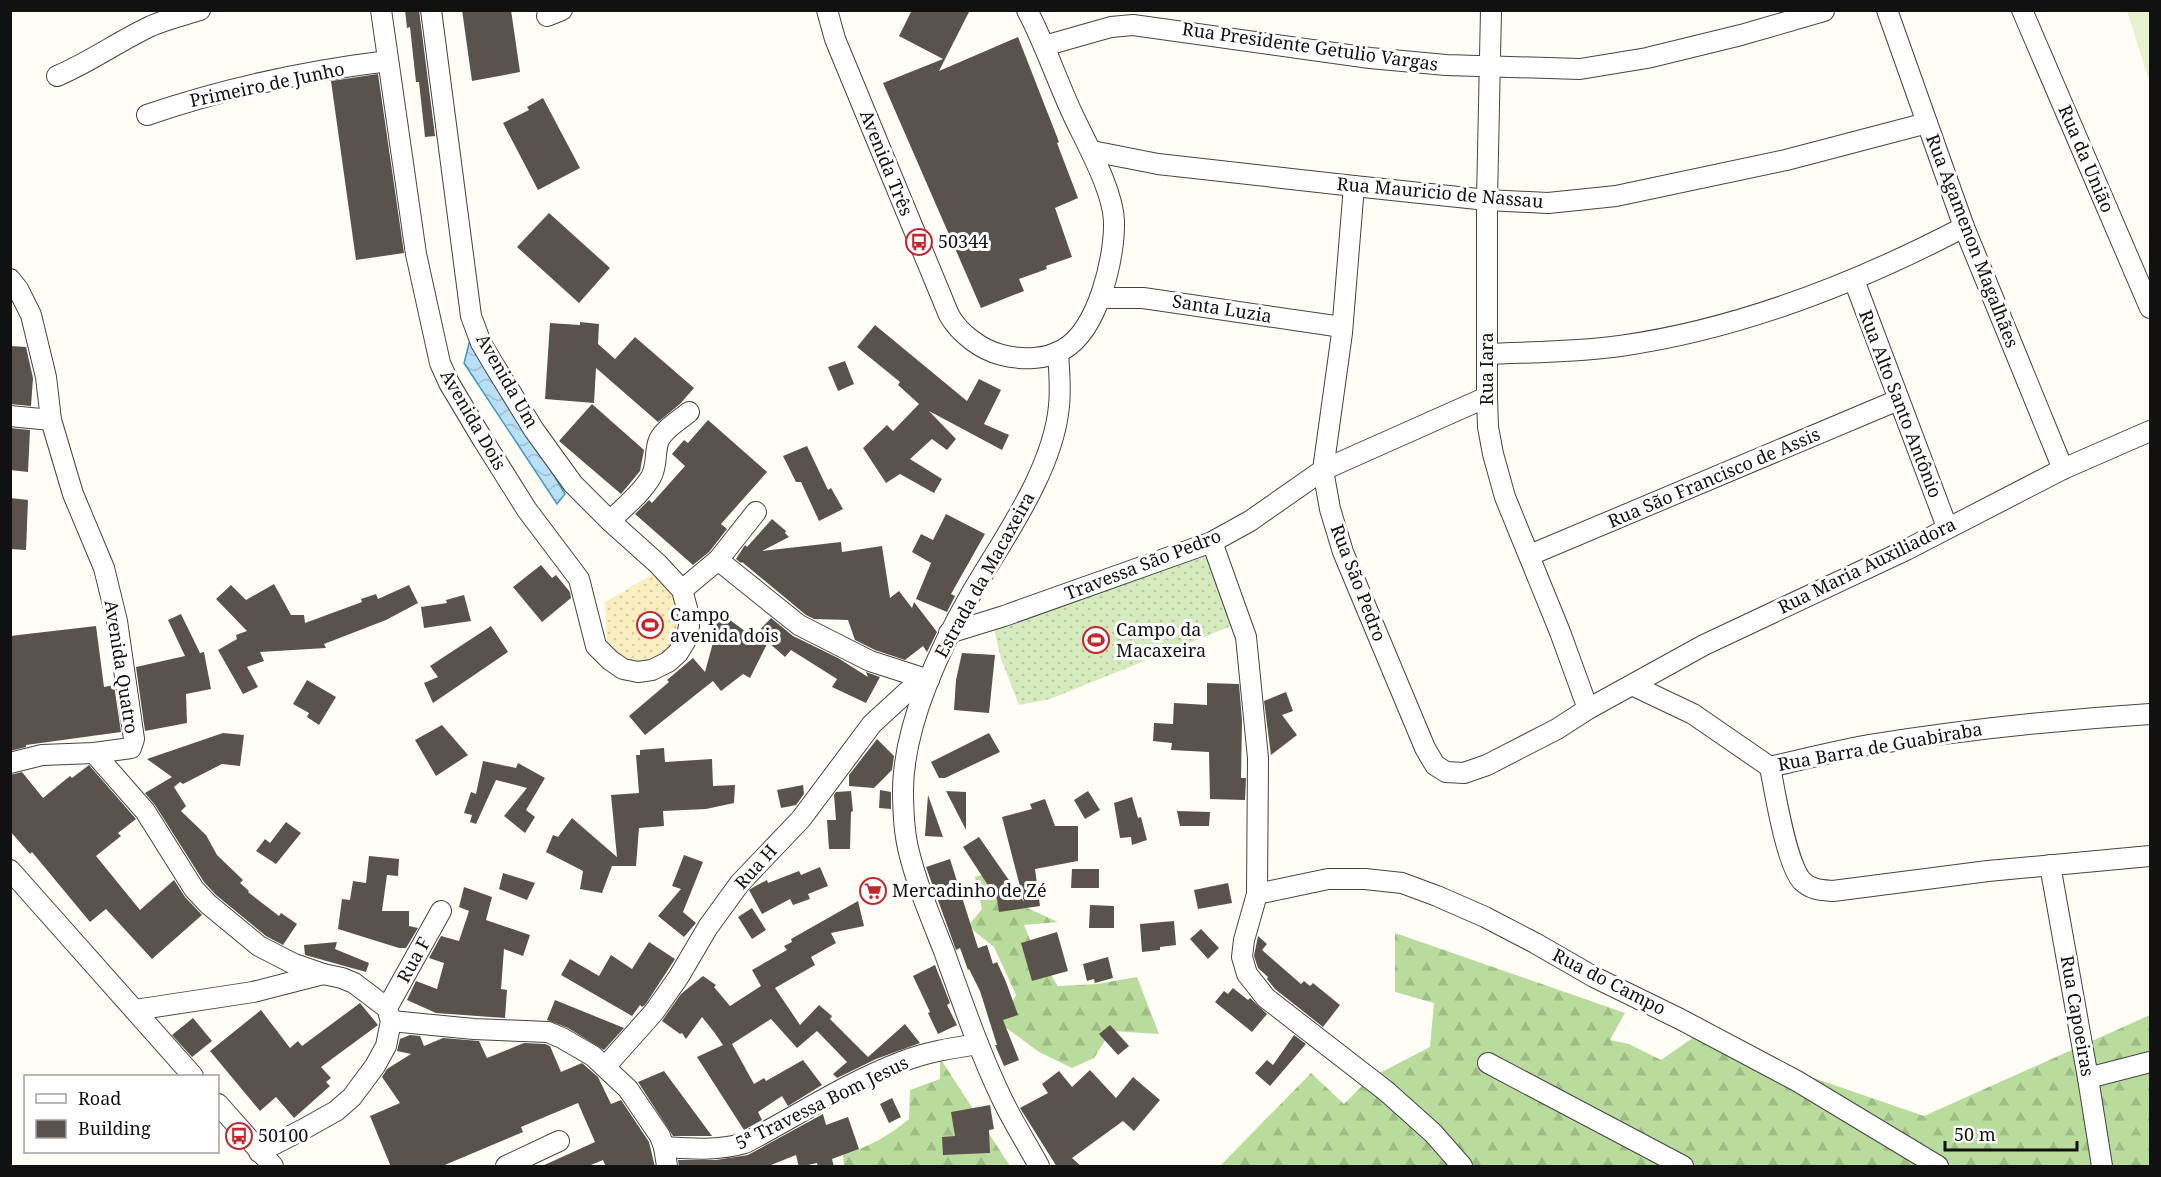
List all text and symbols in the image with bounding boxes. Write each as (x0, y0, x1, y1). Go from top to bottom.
street label: Rua Presidente Getulio Vargas (1181, 16, 1440, 76)
street label: Primeiro de Junho (187, 56, 346, 112)
street label: Rua da União (2053, 101, 2120, 216)
street label: Avenida Três (855, 106, 919, 219)
street label: Rua Agamenon Magalhães (1921, 130, 2025, 351)
street label: Rua Mauricio de Nassau (1336, 171, 1545, 213)
bus stop icon: 50344 (904, 227, 934, 257)
place label: 50344 (938, 229, 988, 253)
street label: Santa Luzia (1171, 288, 1274, 328)
street label: Rua Alto Santo Antônio (1854, 306, 1948, 501)
street label: Avenida Um (471, 329, 544, 432)
street label: Rua Iara (1474, 332, 1498, 406)
street label: Avenida Dois (435, 365, 512, 474)
street label: Rua São Francisco de Assis (1604, 421, 1823, 533)
street label: Estrada da Macaxeira (929, 487, 1040, 662)
street label: Rua Maria Auxiliadora (1774, 512, 1960, 619)
street label: Rua São Pedro (1326, 521, 1392, 645)
street label: Travessa São Pedro (1061, 523, 1224, 605)
street label: Avenida Quatro (100, 598, 144, 735)
place label: Campo avenida dois (670, 602, 779, 647)
sports icon: Campo avenida dois (635, 610, 665, 640)
place label: Campo da Macaxeira (1116, 617, 1206, 662)
sports icon: Campo da Macaxeira (1081, 625, 1111, 655)
street label: Rua Barra de Guabiraba (1776, 716, 1984, 776)
street label: Rua H (729, 839, 782, 894)
supermarket icon: Mercadinho de Zé (858, 876, 888, 906)
place label: Mercadinho de Zé (892, 878, 1047, 902)
street label: Rua F (391, 932, 435, 987)
street label: Rua do Campo (1549, 942, 1670, 1020)
street label: Rua Capoeiras (2056, 953, 2100, 1078)
street label: 5ª Travessa Bom Jesus (731, 1050, 912, 1154)
legend (24, 1075, 219, 1153)
text: Road (78, 1086, 121, 1110)
scale bar (1945, 1114, 2077, 1152)
text: Building (78, 1116, 151, 1140)
bus stop icon: 50100 (224, 1121, 254, 1151)
text: 50 m (1954, 1122, 1996, 1146)
place label: 50100 (258, 1123, 308, 1147)

